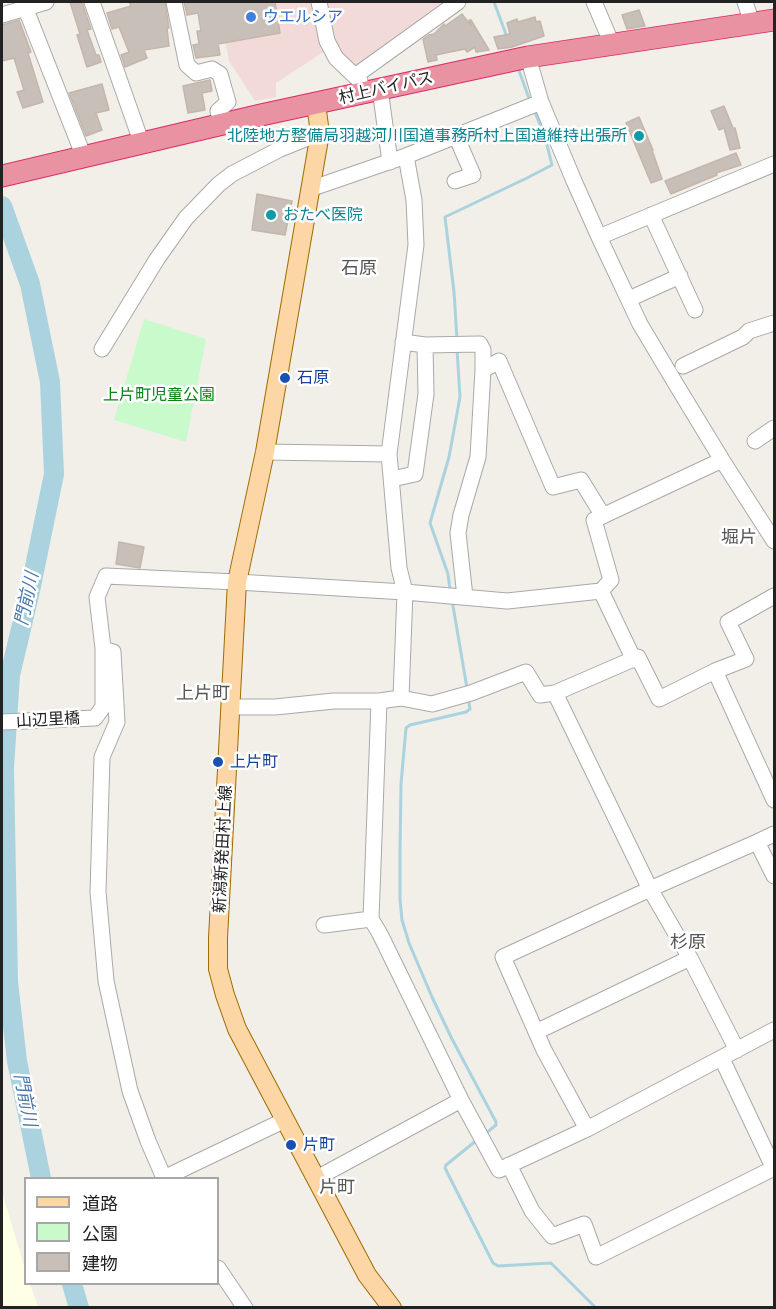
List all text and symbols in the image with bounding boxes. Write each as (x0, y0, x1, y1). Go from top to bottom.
place label: ウエルシア (263, 7, 343, 27)
marker: ウエルシア (244, 10, 258, 24)
street label: 村上バイパス (337, 68, 435, 108)
place label: 北陸地方整備局羽越河川国道事務所村上国道維持出張所 (227, 126, 627, 146)
marker: 北陸地方整備局羽越河川国道事務所村上国道維持出張所 (632, 129, 646, 143)
place label: おたべ医院 (283, 205, 363, 225)
marker: おたべ医院 (264, 208, 278, 222)
district label: 石原 (341, 258, 377, 280)
place label: 石原 (297, 368, 329, 388)
marker: 石原 (278, 371, 292, 385)
park label: 上片町児童公園 (103, 385, 215, 405)
district label: 堀片 (721, 527, 757, 549)
water label: 門前川 (11, 570, 43, 628)
district label: 上片町 (176, 683, 230, 705)
street label: 山辺里橋 (16, 709, 80, 731)
place label: 上片町 (230, 752, 278, 772)
marker: 上片町 (211, 755, 225, 769)
street label: 新潟新発田村上線 (210, 785, 236, 913)
district label: 杉原 (670, 932, 706, 954)
water label: 門前川 (9, 1071, 41, 1129)
place label: 片町 (303, 1135, 335, 1155)
marker: 片町 (284, 1138, 298, 1152)
legend (24, 1177, 219, 1285)
district label: 片町 (319, 1177, 355, 1199)
text: 道路 (82, 1192, 118, 1215)
text: 公園 (82, 1222, 118, 1245)
text: 建物 (82, 1252, 118, 1275)

